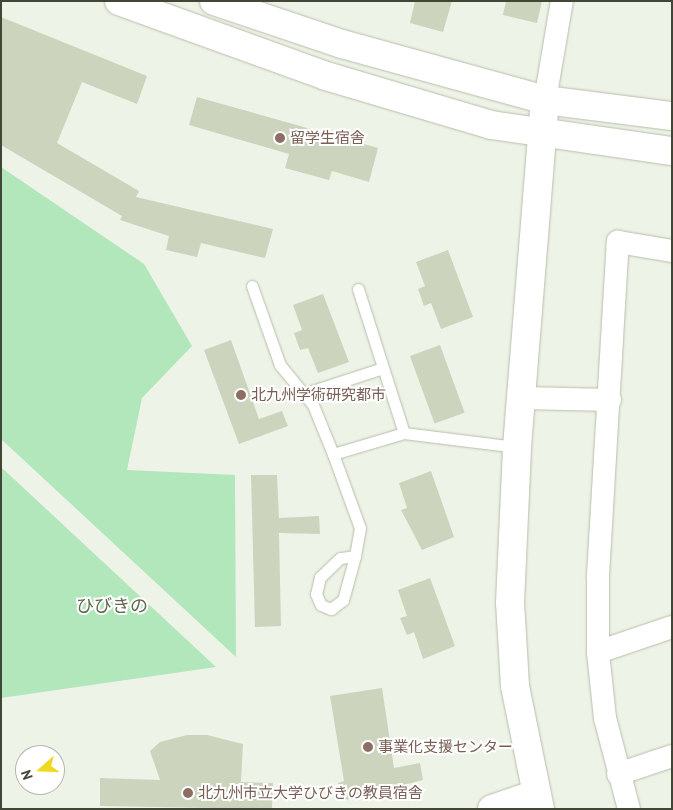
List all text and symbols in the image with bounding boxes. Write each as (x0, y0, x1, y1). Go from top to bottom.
place label: 留学生宿舎 (290, 129, 365, 147)
marker: 留学生宿舎 (274, 132, 286, 144)
place label: 北九州学術研究都市 (251, 386, 386, 404)
marker: 北九州学術研究都市 (235, 389, 247, 401)
district label: ひびきの (76, 595, 148, 617)
place label: 事業化支援センター (378, 738, 513, 756)
marker: 事業化支援センター (362, 741, 374, 753)
north arrow (15, 745, 65, 795)
text: N (17, 767, 37, 782)
place label: 北九州市立大学ひびきの教員宿舎 (198, 784, 423, 802)
marker: 北九州市立大学ひびきの教員宿舎 (182, 787, 194, 799)

